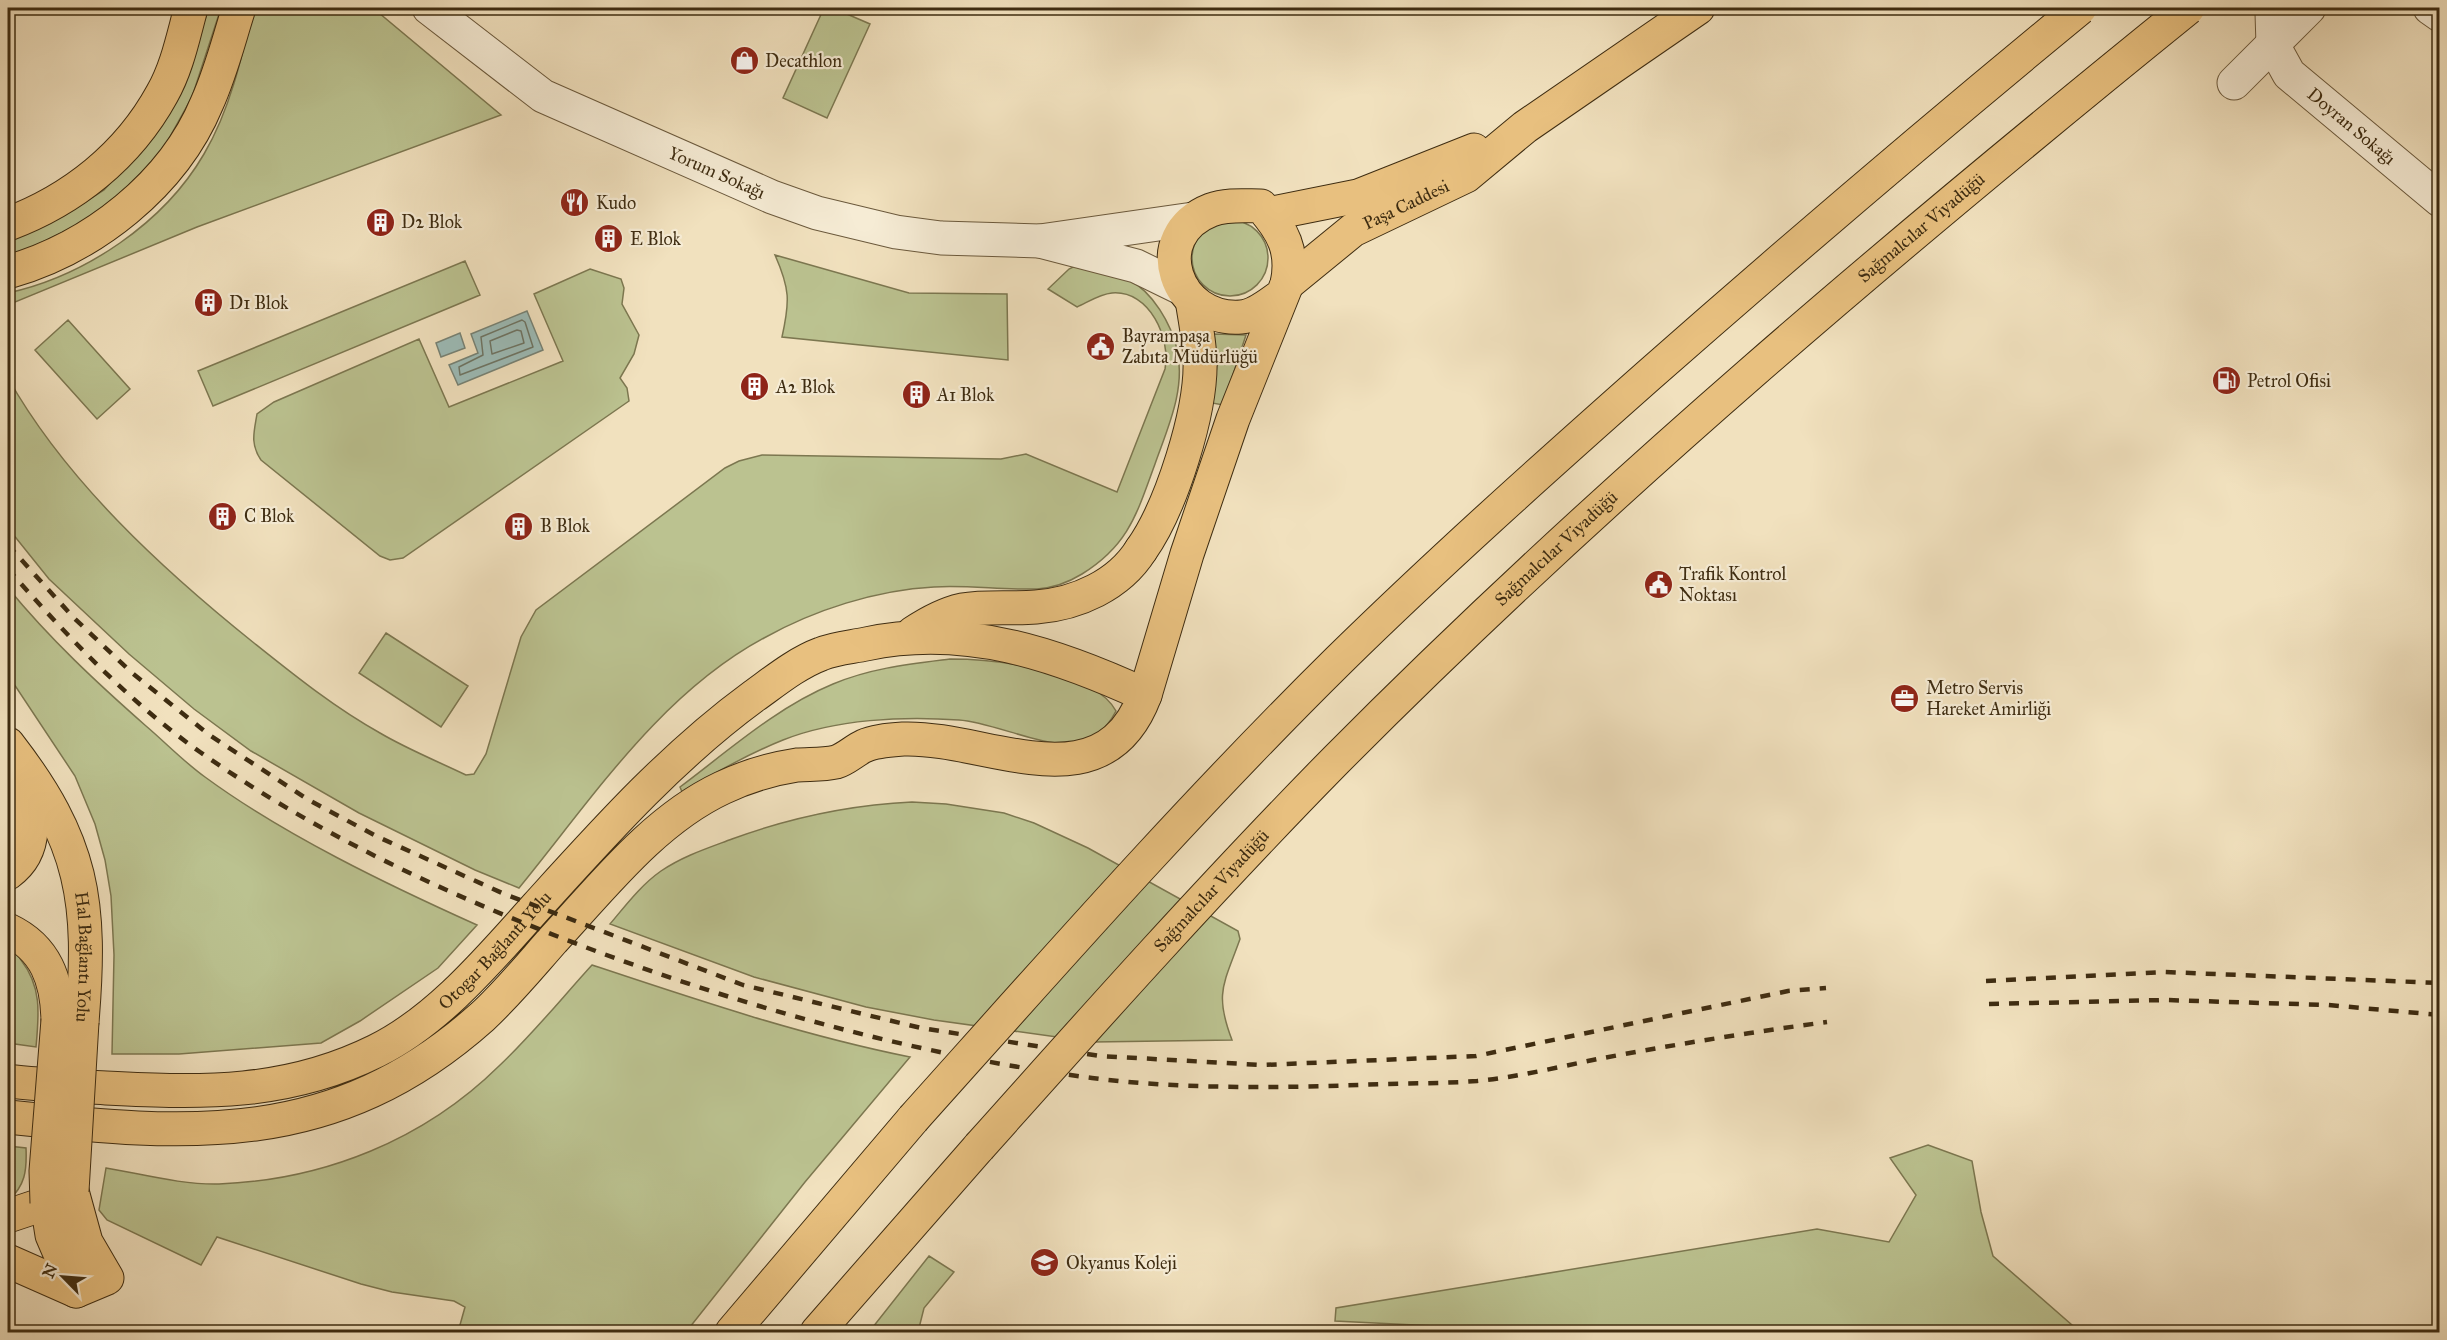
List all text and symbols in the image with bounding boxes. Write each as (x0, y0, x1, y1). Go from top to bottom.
shop icon: Decathlon (728, 45, 760, 77)
place label: Decathlon (765, 50, 842, 72)
street label: Doyran Sokağı (2303, 83, 2400, 169)
street label: Yorum Sokağı (665, 142, 769, 204)
street label: Sağmalcılar Viyadüğü (1853, 168, 1990, 287)
street label: Paşa Caddesi (1359, 175, 1453, 235)
restaurant icon: Kudo (559, 187, 591, 219)
place label: Kudo (596, 192, 636, 214)
building icon: D2 Blok (364, 206, 396, 238)
place label: D2 Blok (401, 211, 463, 233)
building icon: E Blok (593, 223, 625, 255)
place label: E Blok (630, 228, 682, 250)
building icon: D1 Blok (192, 287, 224, 319)
place label: D1 Blok (229, 292, 289, 314)
place label: Bayrampaşa Zabıta Müdürlüğü (1122, 325, 1258, 369)
public building icon: Bayrampaşa Zabıta Müdürlüğü (1085, 330, 1117, 362)
fuel station icon: Petrol Ofisi (2210, 365, 2242, 397)
place label: Petrol Ofisi (2247, 370, 2331, 392)
building icon: A2 Blok (739, 371, 771, 403)
place label: A2 Blok (775, 376, 836, 398)
building icon: A1 Blok (900, 379, 932, 411)
place label: A1 Blok (936, 384, 995, 406)
street label: Sağmalcılar Viyadüğü (1490, 486, 1622, 611)
building icon: C Blok (207, 500, 239, 532)
place label: C Blok (244, 505, 295, 527)
building icon: B Blok (503, 510, 535, 542)
place label: B Blok (540, 515, 591, 537)
place label: Trafik Kontrol Noktası (1679, 563, 1786, 606)
public building icon: Trafik Kontrol Noktası (1642, 568, 1674, 600)
place label: Metro Servis Hareket Amirliği (1926, 677, 2051, 721)
office icon: Metro Servis Hareket Amirliği (1889, 682, 1921, 714)
street label: Sağmalcılar Viyadüğü (1149, 825, 1274, 957)
street label: Otogar Bağlantı Yolu (434, 886, 556, 1014)
street label: Hal Bağlantı Yolu (70, 890, 96, 1024)
north arrow (33, 1247, 93, 1307)
school or university icon: Okyanus Koleji (1029, 1247, 1061, 1279)
place label: Okyanus Koleji (1066, 1252, 1177, 1274)
text: N (38, 1260, 62, 1281)

